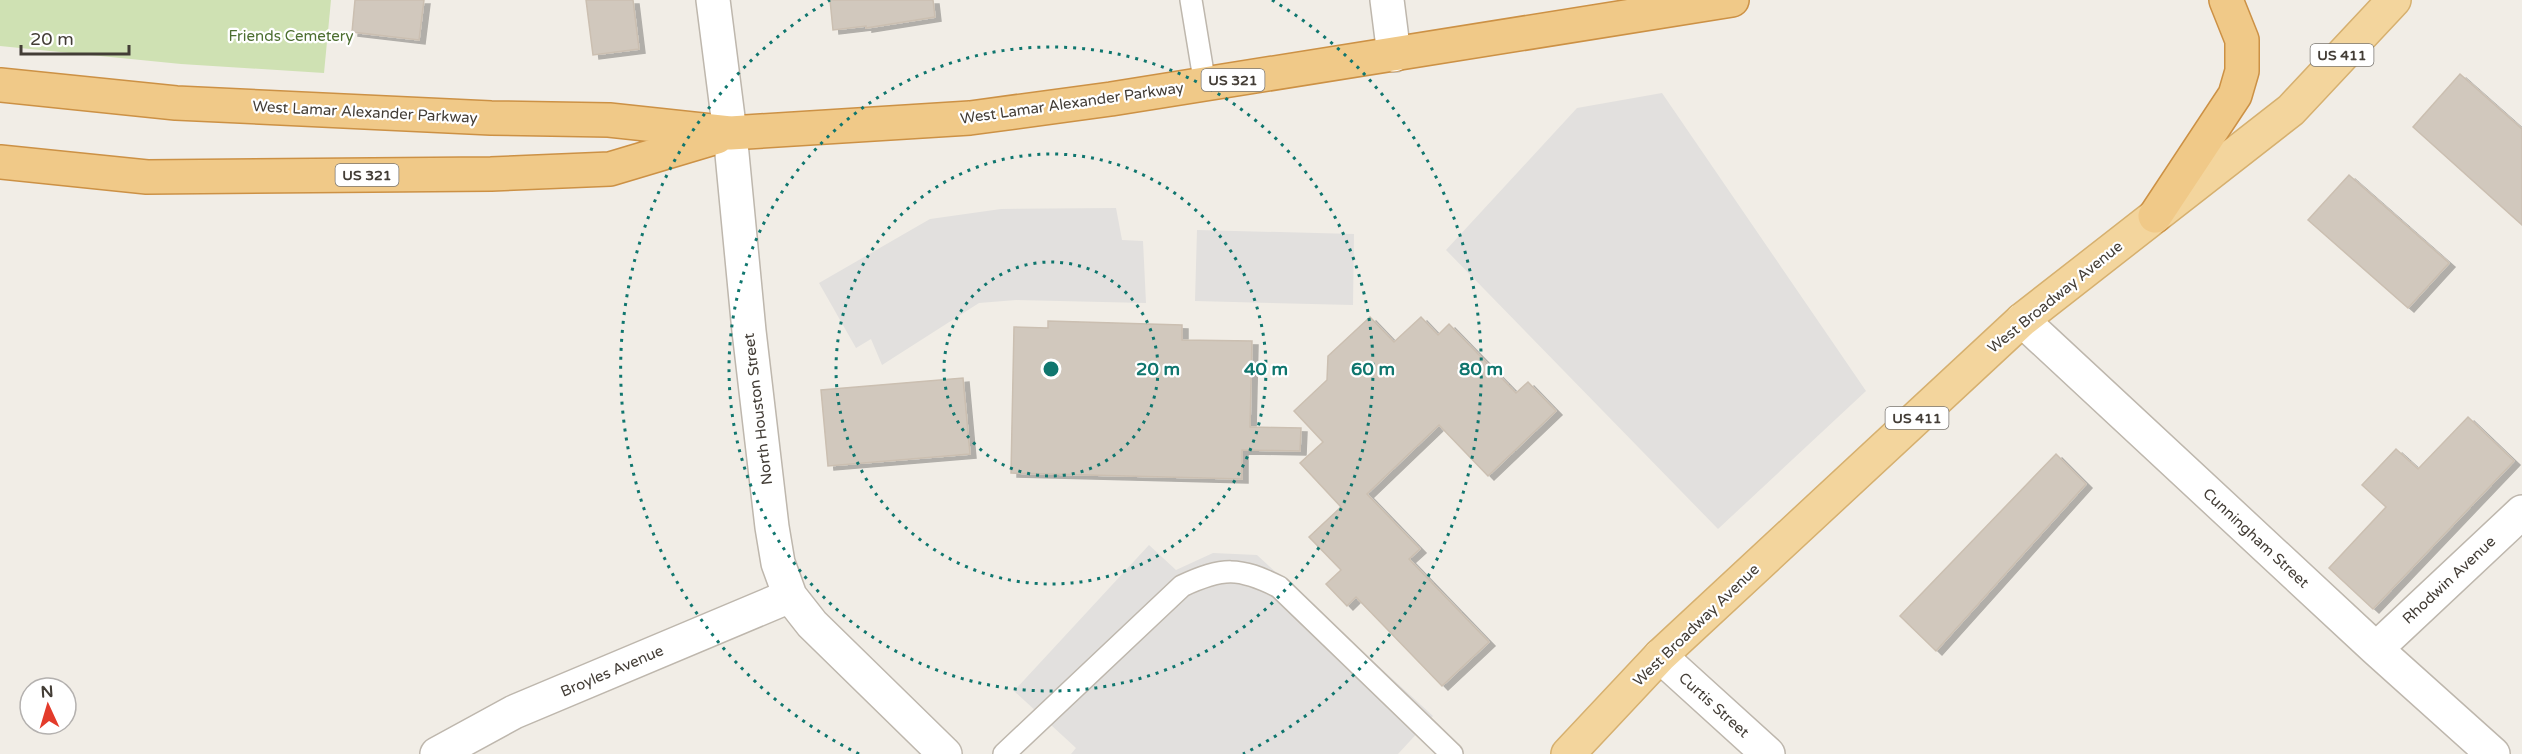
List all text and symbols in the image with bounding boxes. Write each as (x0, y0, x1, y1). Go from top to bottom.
scale bar (21, 18, 129, 56)
park label: Friends Cemetery (228, 27, 354, 45)
text: 20 m (30, 28, 74, 50)
road number: US 411 (2310, 44, 2374, 66)
road number: US 321 (1202, 69, 1264, 91)
street label: West Lamar Alexander Parkway (959, 78, 1185, 128)
street label: West Lamar Alexander Parkway (252, 97, 478, 127)
road number: US 321 (336, 164, 398, 186)
street label: West Broadway Avenue (1984, 237, 2126, 357)
street label: North Houston Street (740, 332, 776, 486)
text: 20 m (1136, 358, 1180, 380)
text: 40 m (1244, 358, 1288, 380)
text: 60 m (1351, 358, 1395, 380)
text: 80 m (1459, 358, 1503, 380)
centre of rings (1041, 359, 1061, 379)
road number: US 411 (1886, 407, 1948, 429)
street label: Cunningham Street (2199, 484, 2313, 592)
street label: Rhodwin Avenue (2399, 532, 2499, 628)
street label: West Broadway Avenue (1629, 560, 1763, 690)
street label: Broyles Avenue (558, 641, 666, 701)
street label: Curtis Street (1675, 669, 1753, 742)
north arrow (18, 676, 78, 736)
text: N (40, 682, 54, 702)

